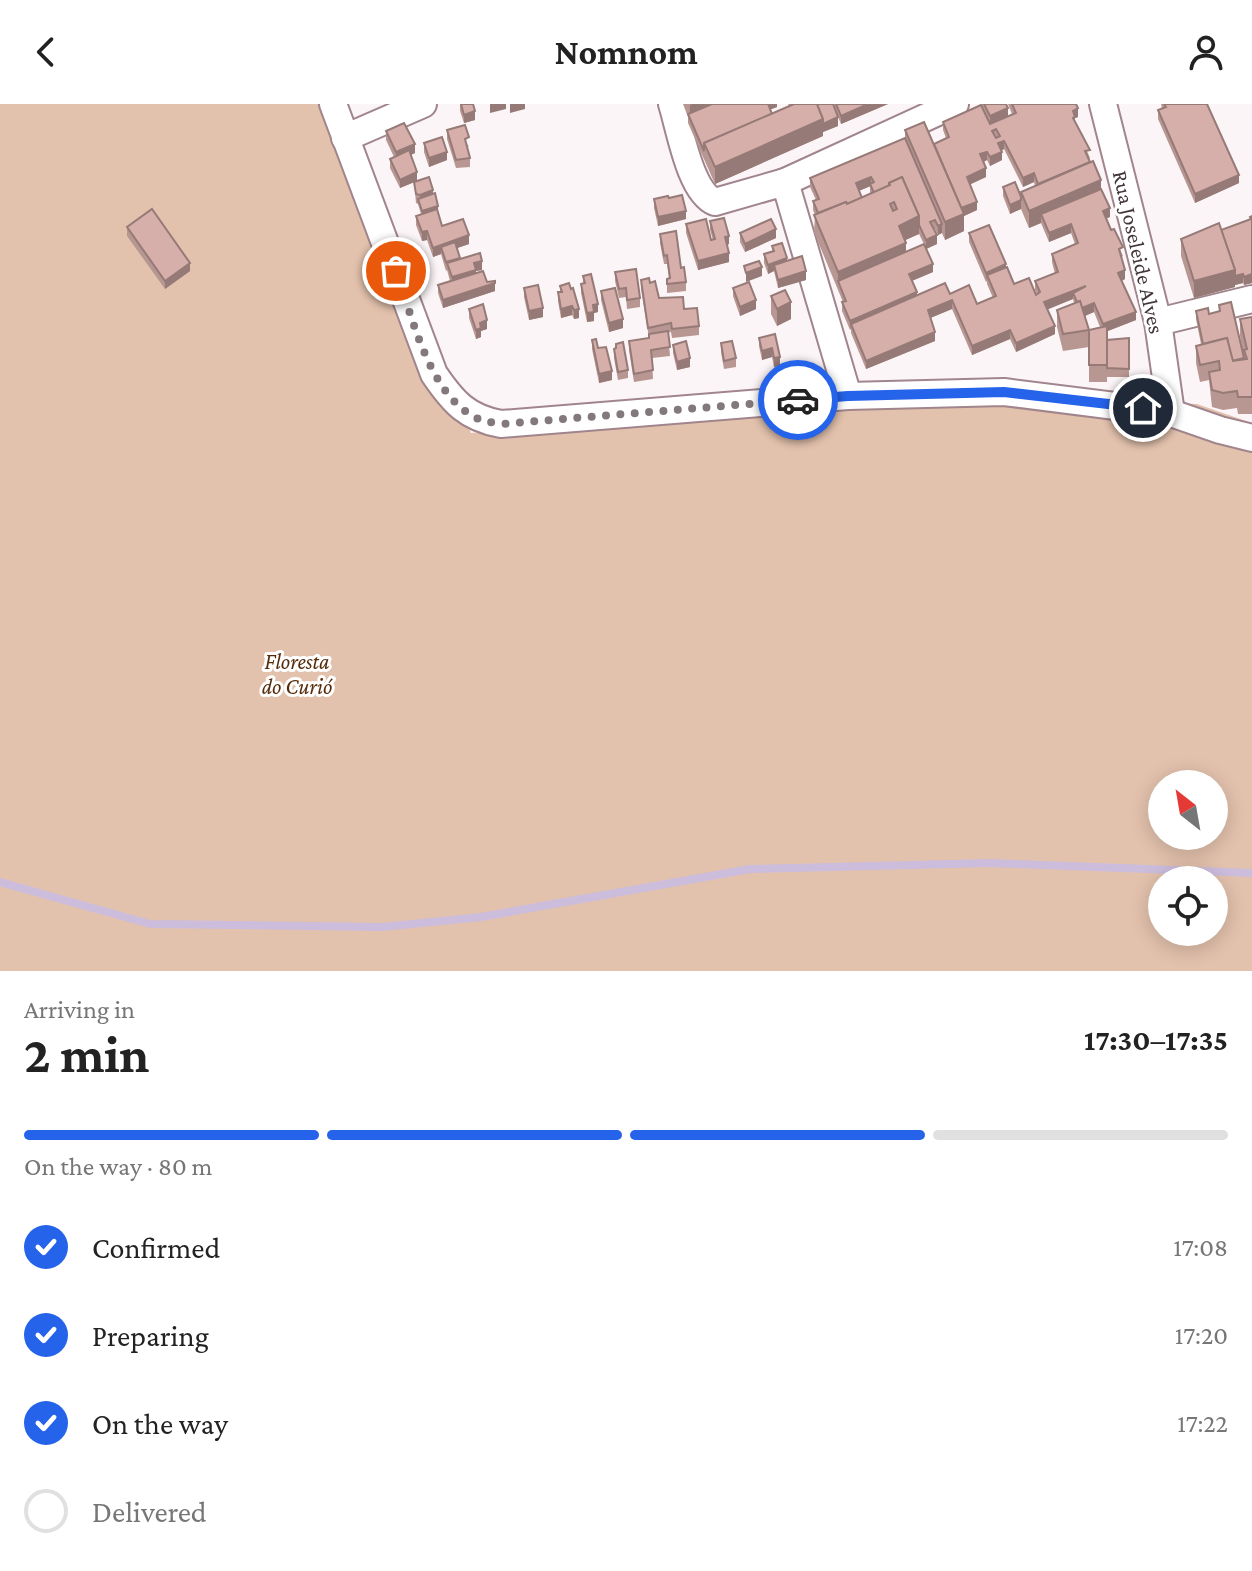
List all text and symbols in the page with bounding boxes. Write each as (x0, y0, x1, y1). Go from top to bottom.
icon: back (24, 30, 68, 74)
icon: person (1184, 30, 1228, 74)
text: Nomnom (554, 32, 698, 72)
street label: Rua Joseleide Alves (1108, 168, 1169, 336)
pin (362, 237, 430, 305)
icon: bag (374, 249, 418, 293)
courier (758, 360, 838, 440)
pin (1109, 374, 1177, 442)
icon: car (776, 378, 820, 422)
icon: home (1121, 386, 1165, 430)
park label: Floresta do Curió (262, 649, 333, 699)
north arrow (1148, 770, 1228, 850)
map controls (1148, 770, 1228, 946)
button: locate (1148, 866, 1228, 946)
text: Arriving in (24, 995, 135, 1024)
text: 17:30–17:35 (1084, 1023, 1228, 1056)
text: 2 min (24, 1025, 149, 1083)
text: On the way · 80 m (24, 1152, 212, 1181)
icon: check (24, 1225, 68, 1269)
text: Confirmed (92, 1231, 220, 1264)
text: 17:08 (1173, 1233, 1228, 1262)
icon: check (24, 1313, 68, 1357)
text: Preparing (92, 1319, 209, 1352)
text: 17:20 (1175, 1321, 1228, 1350)
icon: check (24, 1401, 68, 1445)
text: On the way (92, 1407, 228, 1440)
text: 17:22 (1177, 1409, 1228, 1438)
text: Delivered (92, 1495, 207, 1528)

